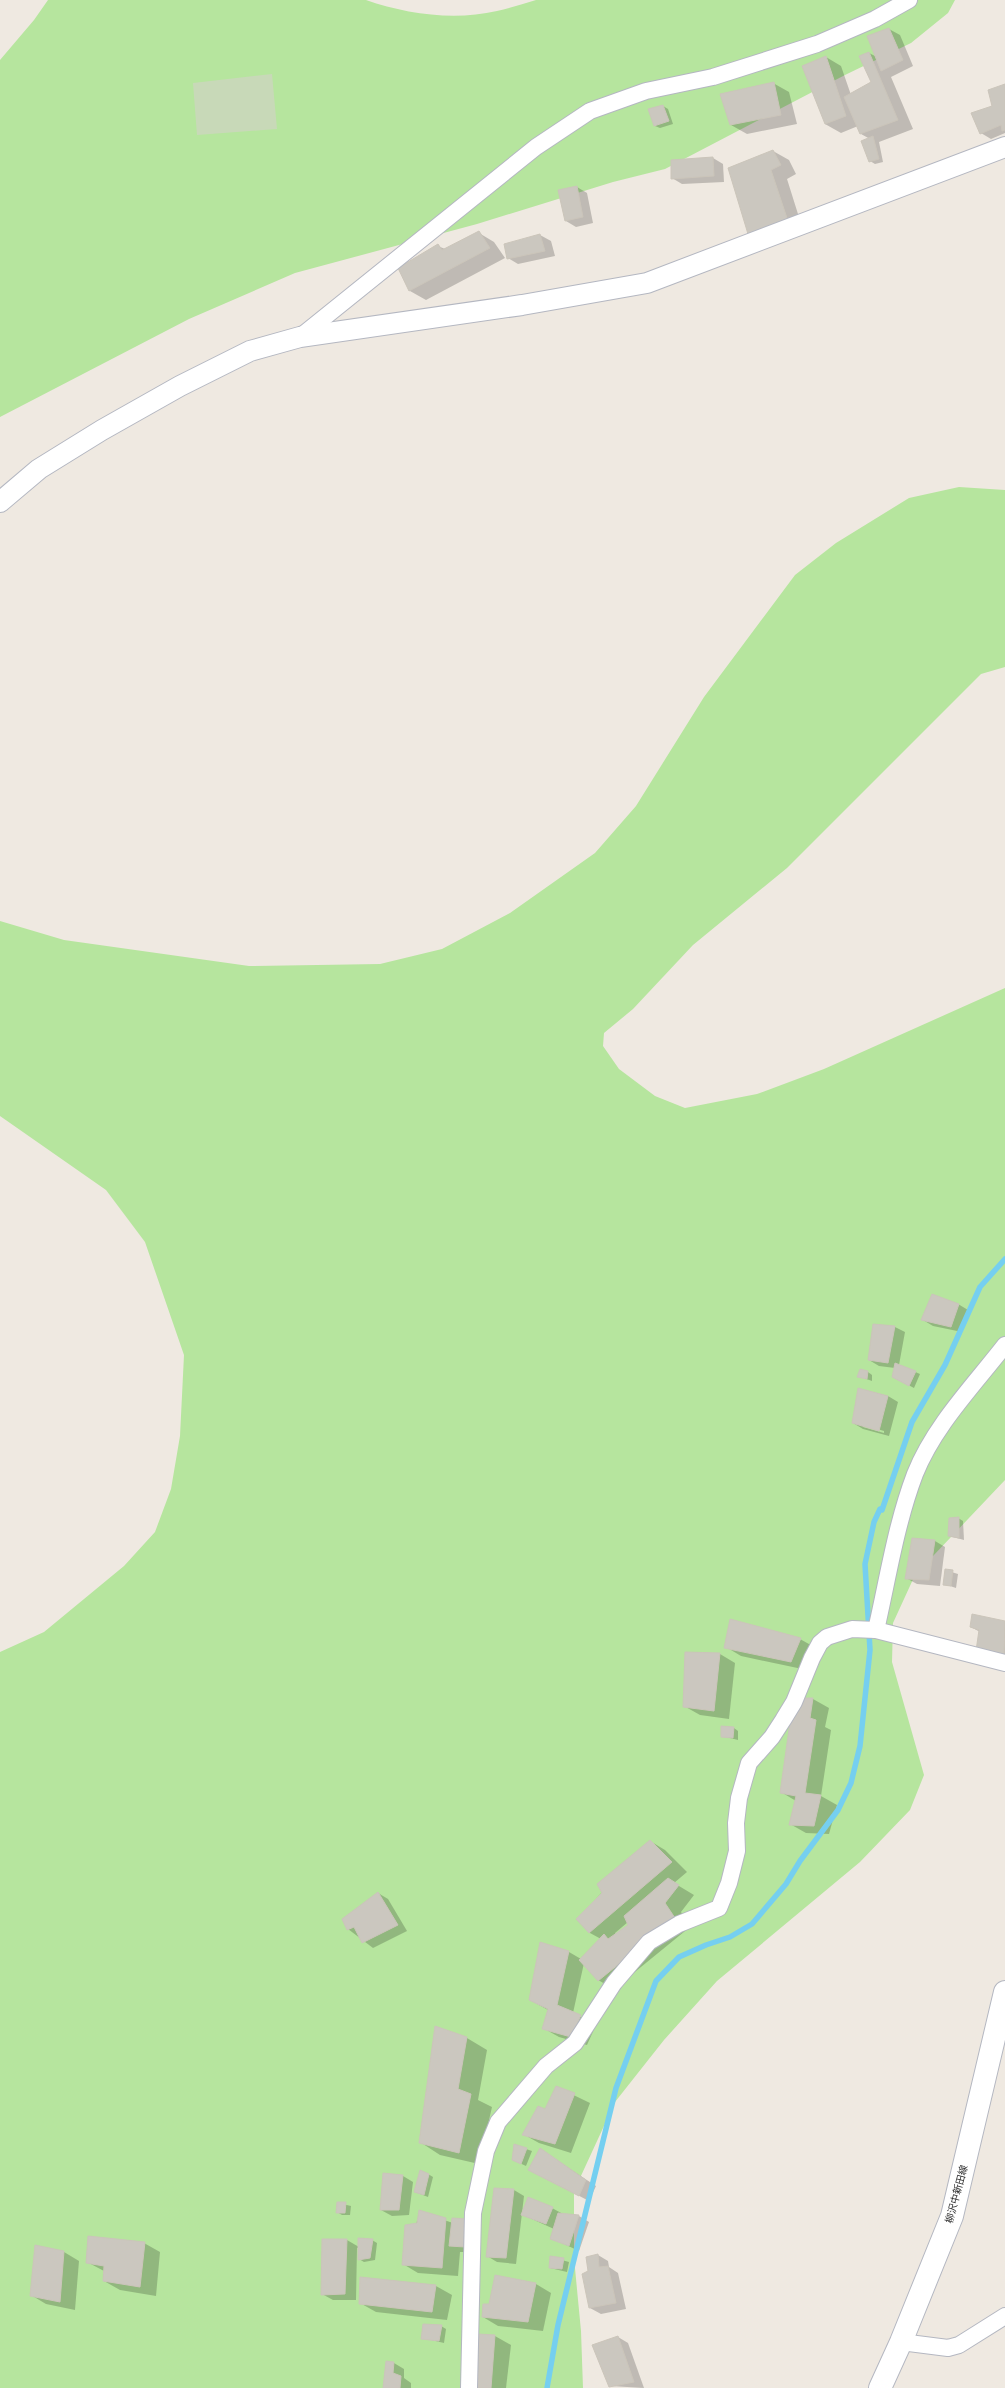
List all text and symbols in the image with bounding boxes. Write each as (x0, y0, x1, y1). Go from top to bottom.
street label: 柳沢中新田線 (942, 2163, 970, 2225)

